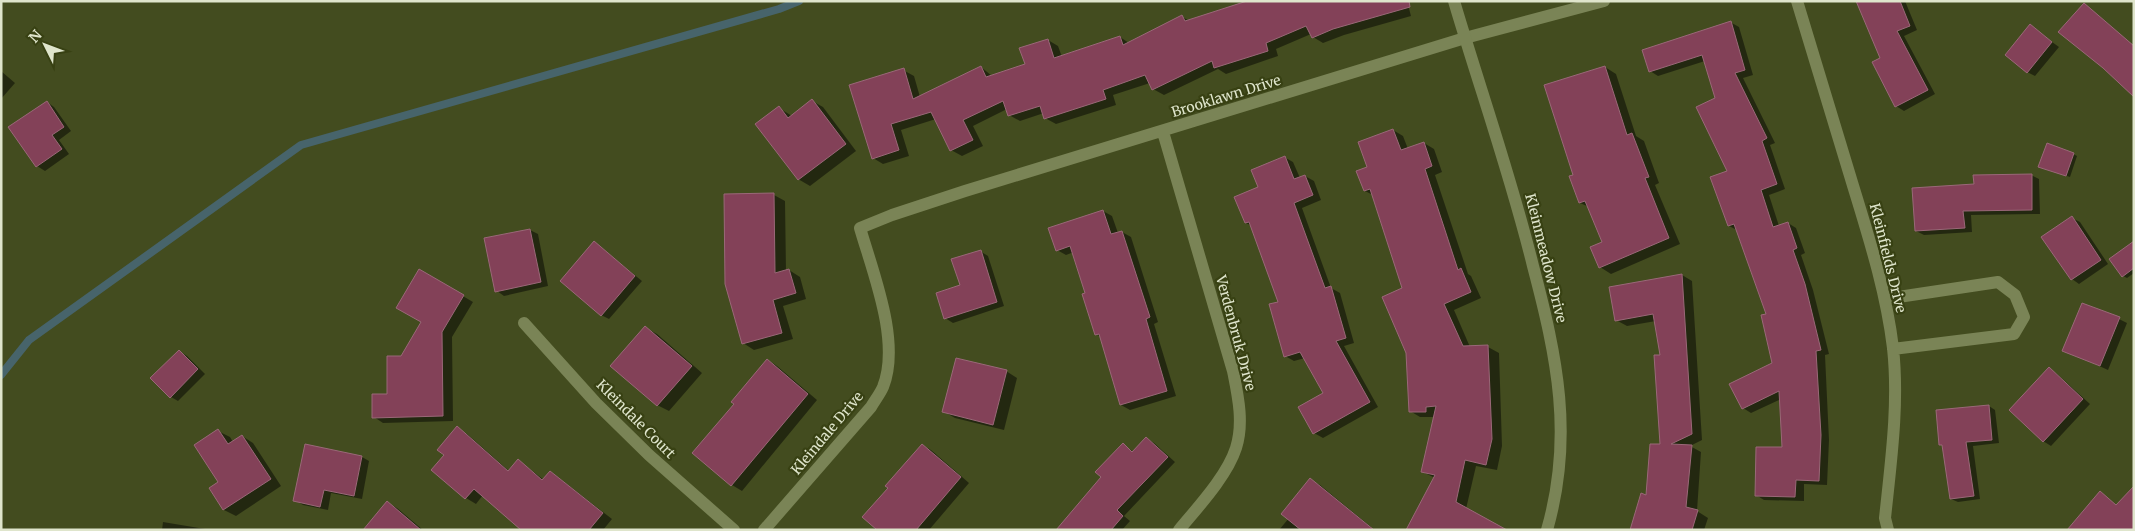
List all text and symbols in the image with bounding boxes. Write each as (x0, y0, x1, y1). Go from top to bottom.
north arrow (20, 20, 70, 70)
text: N (25, 26, 46, 46)
street label: Brooklawn Drive (1169, 71, 1283, 121)
street label: Kleinmeadow Drive (1521, 192, 1571, 324)
street label: Kleinfields Drive (1866, 201, 1910, 315)
street label: Verdenbruk Drive (1212, 272, 1260, 393)
street label: Kleindale Court (593, 376, 680, 463)
street label: Kleindale Drive (787, 388, 867, 478)

